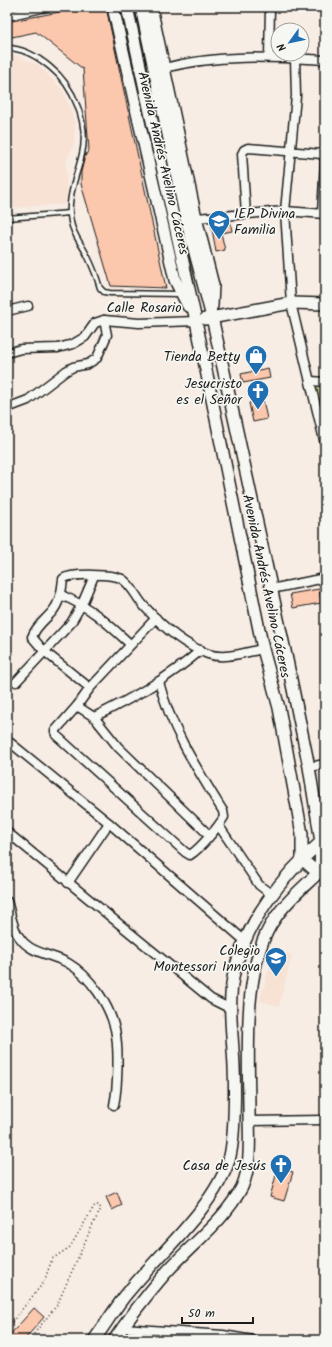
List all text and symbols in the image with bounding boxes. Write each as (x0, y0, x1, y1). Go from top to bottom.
north arrow (270, 22, 310, 62)
text: N (273, 39, 292, 55)
street label: Avenida Andrés Avelino Cáceres (131, 69, 195, 257)
place label: IEP Divina Familia (234, 203, 295, 241)
school or university icon: IEP Divina Familia (206, 208, 232, 241)
street label: Calle Rosario (106, 297, 182, 319)
shop icon: Tienda Betty (243, 343, 269, 376)
place label: Tienda Betty (164, 346, 240, 368)
place label: Jesucristo es el Señor (177, 373, 243, 411)
church icon: Jesucristo es el Señor (245, 378, 271, 411)
street label: Avenida Andrés Avelino Cáceres (236, 492, 296, 680)
place label: Colegio Montessori Innova (154, 940, 260, 978)
school or university icon: Colegio Montessori Innova (263, 945, 289, 978)
church icon: Casa de Jesús (268, 1152, 294, 1185)
place label: Casa de Jesús (183, 1155, 266, 1177)
scale bar (182, 1299, 253, 1325)
text: 50 m (188, 1304, 215, 1323)

